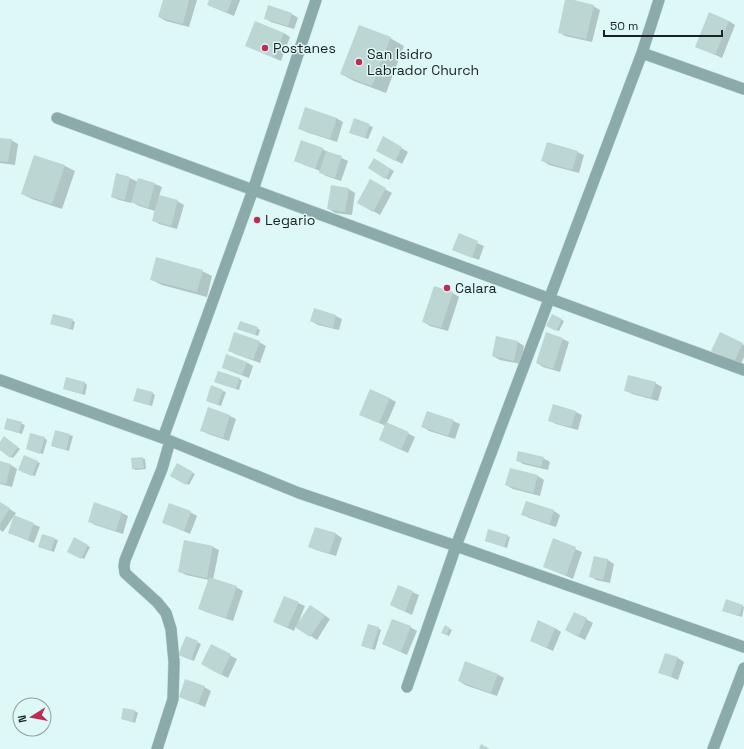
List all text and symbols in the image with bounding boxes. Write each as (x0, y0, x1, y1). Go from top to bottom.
scale bar (604, 12, 722, 38)
text: 50 m (610, 18, 638, 34)
place label: Postanes (273, 39, 336, 57)
marker: Postanes (260, 43, 270, 53)
place label: San Isidro Labrador Church (367, 45, 479, 79)
marker: San Isidro Labrador Church (354, 57, 364, 67)
place label: Legario (265, 211, 315, 229)
marker: Legario (252, 215, 262, 225)
place label: Calara (455, 279, 497, 297)
marker: Calara (442, 283, 452, 293)
north arrow (12, 697, 52, 737)
text: N (15, 714, 30, 724)

